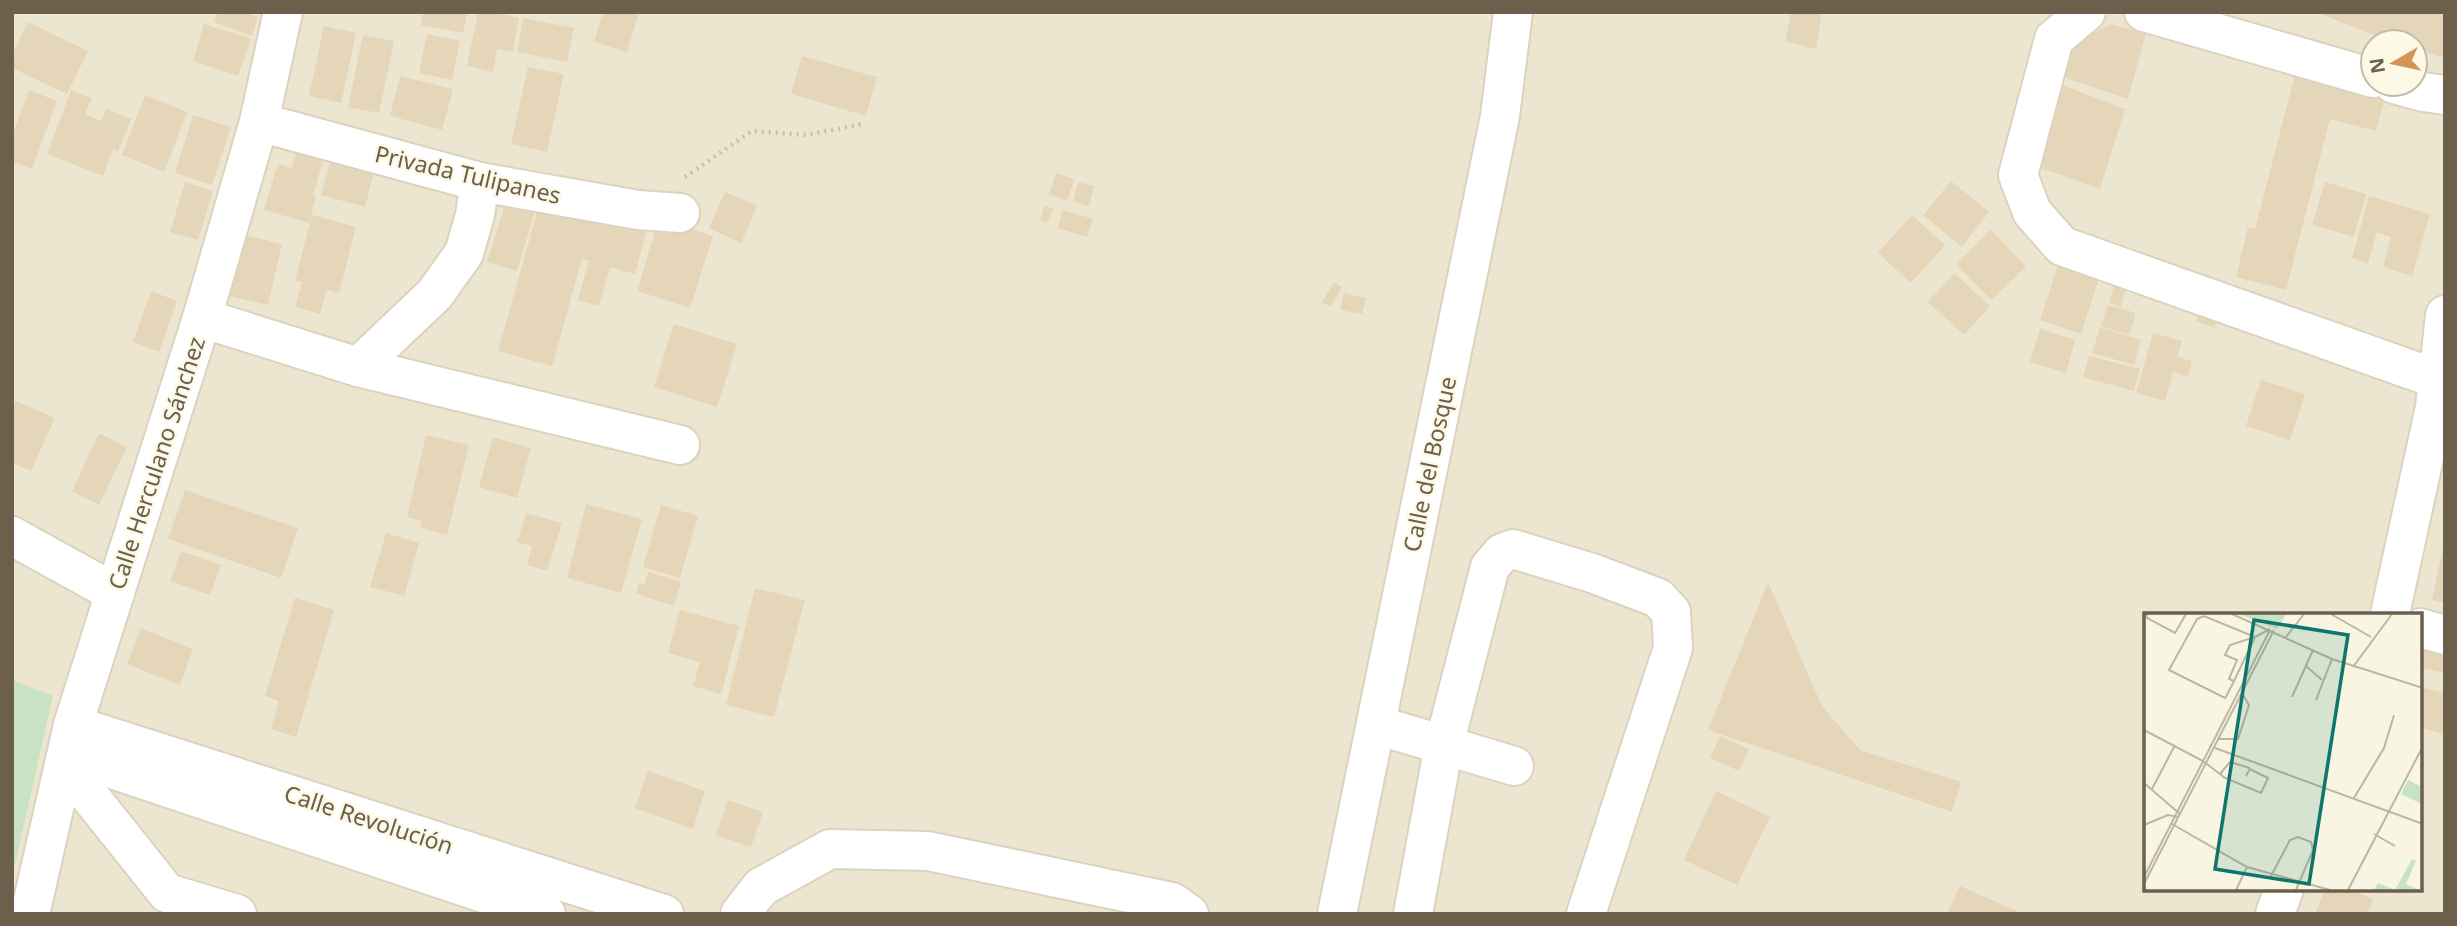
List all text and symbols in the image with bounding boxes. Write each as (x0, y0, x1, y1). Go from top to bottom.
north arrow (2359, 28, 2429, 98)
text: N (2363, 56, 2391, 75)
street label: Privada Tulipanes (372, 137, 564, 211)
street label: Calle Herculano Sánchez (100, 332, 212, 594)
street label: Calle del Bosque (1395, 373, 1463, 555)
inset map (2144, 613, 2422, 891)
street label: Calle Revolución (280, 777, 458, 861)

